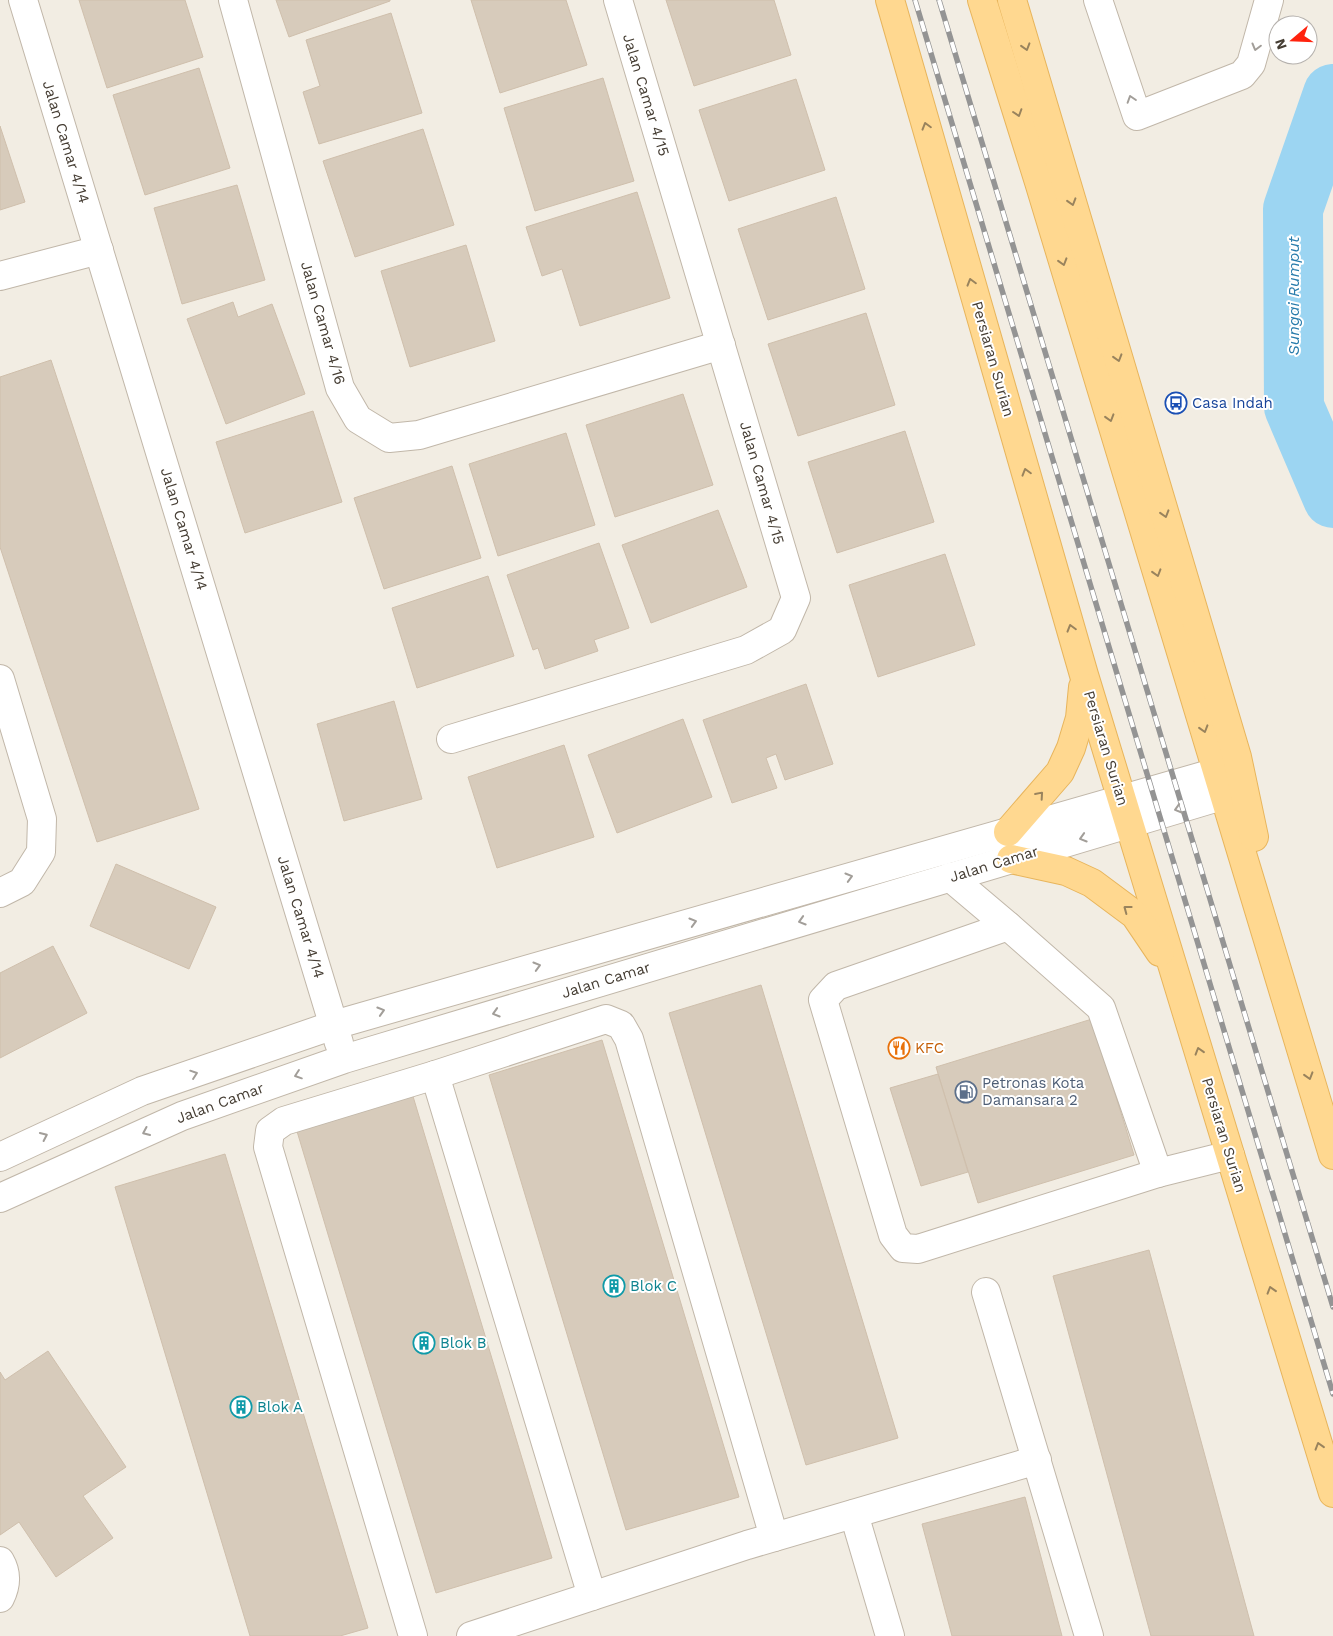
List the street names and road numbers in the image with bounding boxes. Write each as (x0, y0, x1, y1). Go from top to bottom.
street label: Jalan Camar 4/15 (619, 32, 673, 158)
street label: Jalan Camar 4/14 (39, 78, 93, 206)
street label: Jalan Camar 4/16 (297, 259, 349, 387)
street label: Persiaran Surian (968, 299, 1018, 419)
street label: Jalan Camar 4/15 (736, 420, 788, 546)
street label: Jalan Camar 4/14 (157, 465, 211, 593)
street label: Persiaran Surian (1080, 688, 1132, 808)
street label: Jalan Camar (947, 842, 1041, 886)
street label: Jalan Camar 4/14 (274, 853, 328, 981)
street label: Jalan Camar (559, 958, 653, 1002)
street label: Persiaran Surian (1198, 1075, 1250, 1195)
street label: Jalan Camar (174, 1079, 266, 1127)

